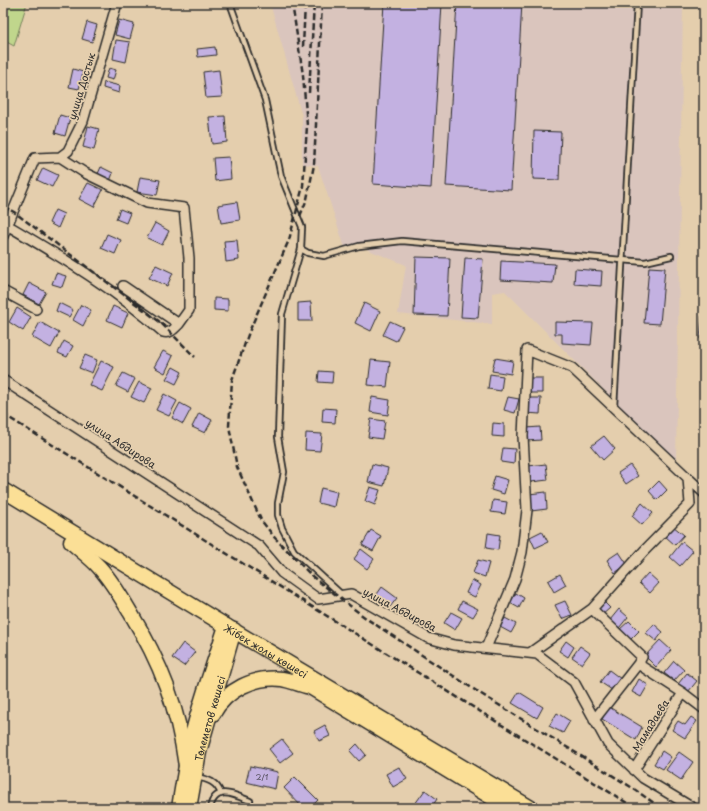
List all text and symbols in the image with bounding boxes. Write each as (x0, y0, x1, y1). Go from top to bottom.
street label: улица Достык (64, 51, 98, 121)
street label: улица Абдирова (83, 415, 160, 472)
street label: улица Абдирова (361, 583, 440, 635)
street label: Жібек жолы көшесі (221, 619, 311, 681)
street label: Төлеметов көшесі (190, 674, 228, 762)
street label: Мамадаева (628, 695, 672, 754)
house number: 2/1 (256, 771, 269, 783)

